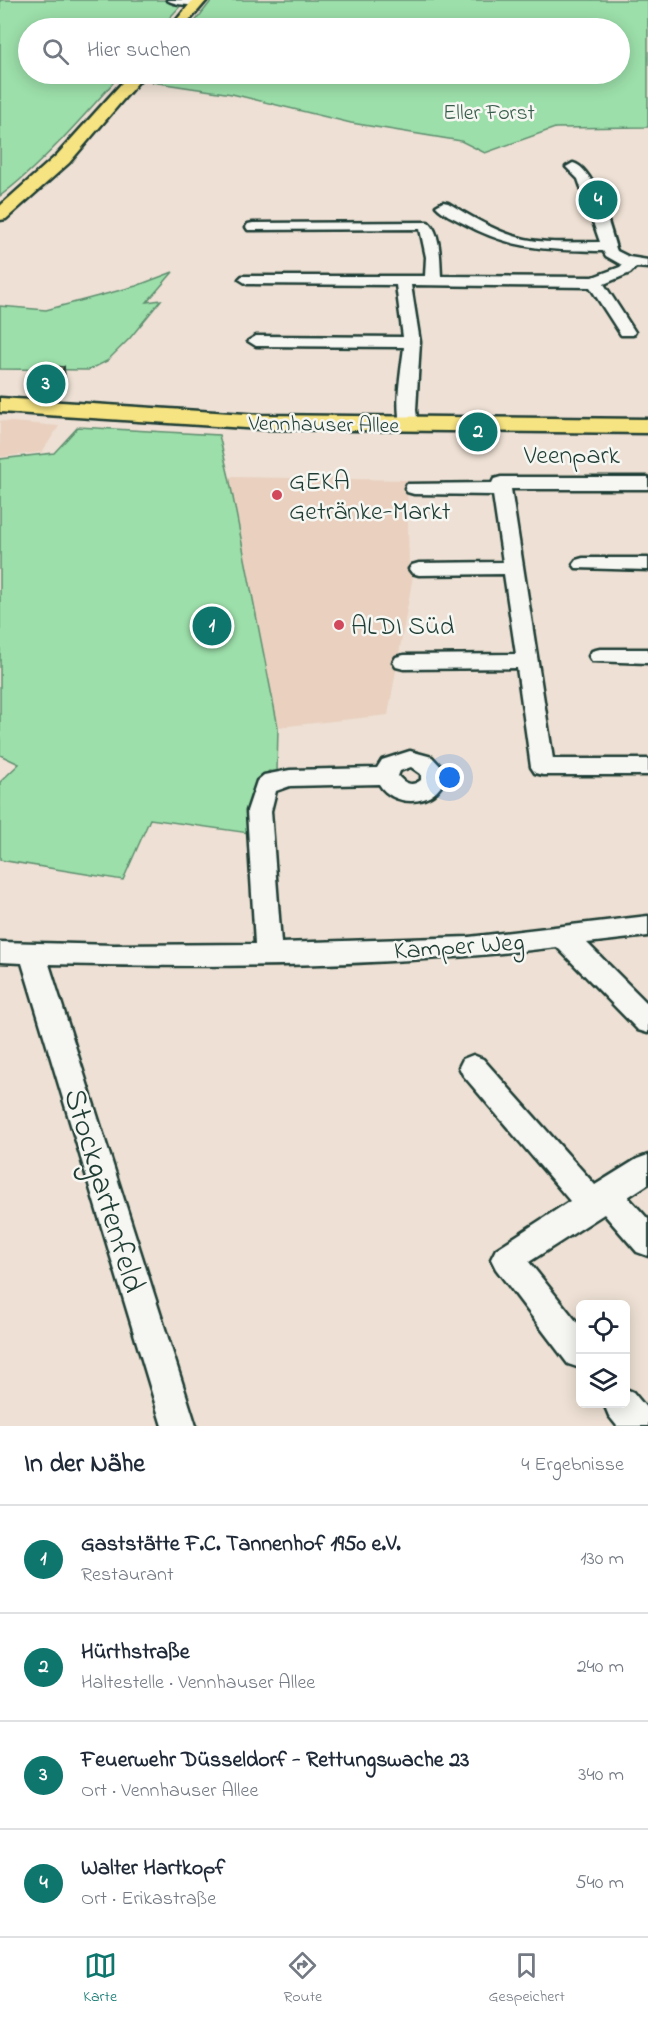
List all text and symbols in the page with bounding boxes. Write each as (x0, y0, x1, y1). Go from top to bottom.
search box (18, 18, 630, 84)
icon: search (39, 35, 72, 68)
text: Hier suchen (87, 35, 191, 67)
park label: Eller Forst (443, 98, 536, 130)
pin: 4 (578, 178, 618, 222)
pin: 3 (26, 362, 66, 406)
street label: Vennhauser Allee (247, 409, 400, 443)
pin: 2 (458, 410, 498, 454)
street label: Veenpark (523, 438, 621, 476)
place label: GEKA Getränke-Markt (289, 464, 451, 532)
marker: GEKA Getränke-Markt (270, 488, 284, 502)
pin: 1 (192, 604, 232, 648)
place label: ALDI Süd (351, 609, 455, 647)
marker: ALDI Süd (332, 618, 346, 632)
your location (435, 763, 464, 792)
street label: Kamper Weg (393, 924, 526, 972)
street label: Stockgartenfeld (49, 1083, 156, 1299)
map controls (576, 1300, 630, 1408)
button: locate (576, 1300, 630, 1354)
button: layers (576, 1354, 630, 1408)
text: In der Nähe (24, 1446, 145, 1484)
text: 4 Ergebnisse (521, 1451, 624, 1480)
text: Gaststätte F.C. Tannenhof 1950 e.V. (81, 1529, 401, 1561)
text: 1 (40, 1545, 47, 1574)
text: 130 m (580, 1545, 624, 1574)
text: Restaurant (81, 1561, 174, 1590)
text: Hürthstraße (81, 1637, 190, 1669)
text: 2 (39, 1653, 48, 1682)
text: 240 m (577, 1653, 624, 1682)
text: Haltestelle · Vennhauser Allee (81, 1669, 315, 1698)
text: Feuerwehr Düsseldorf - Rettungswache 23 (81, 1745, 469, 1777)
text: 3 (39, 1761, 48, 1790)
text: 340 m (578, 1761, 624, 1790)
text: Ort · Vennhauser Allee (81, 1777, 258, 1806)
text: Walter Hartkopf (81, 1853, 225, 1885)
text: 4 (39, 1869, 48, 1898)
text: 540 m (575, 1869, 624, 1898)
text: Ort · Erikastraße (81, 1885, 216, 1914)
tab: Karte (83, 1949, 117, 2009)
tab: Route (283, 1949, 322, 2009)
tab: Gespeichert (489, 1949, 565, 2009)

